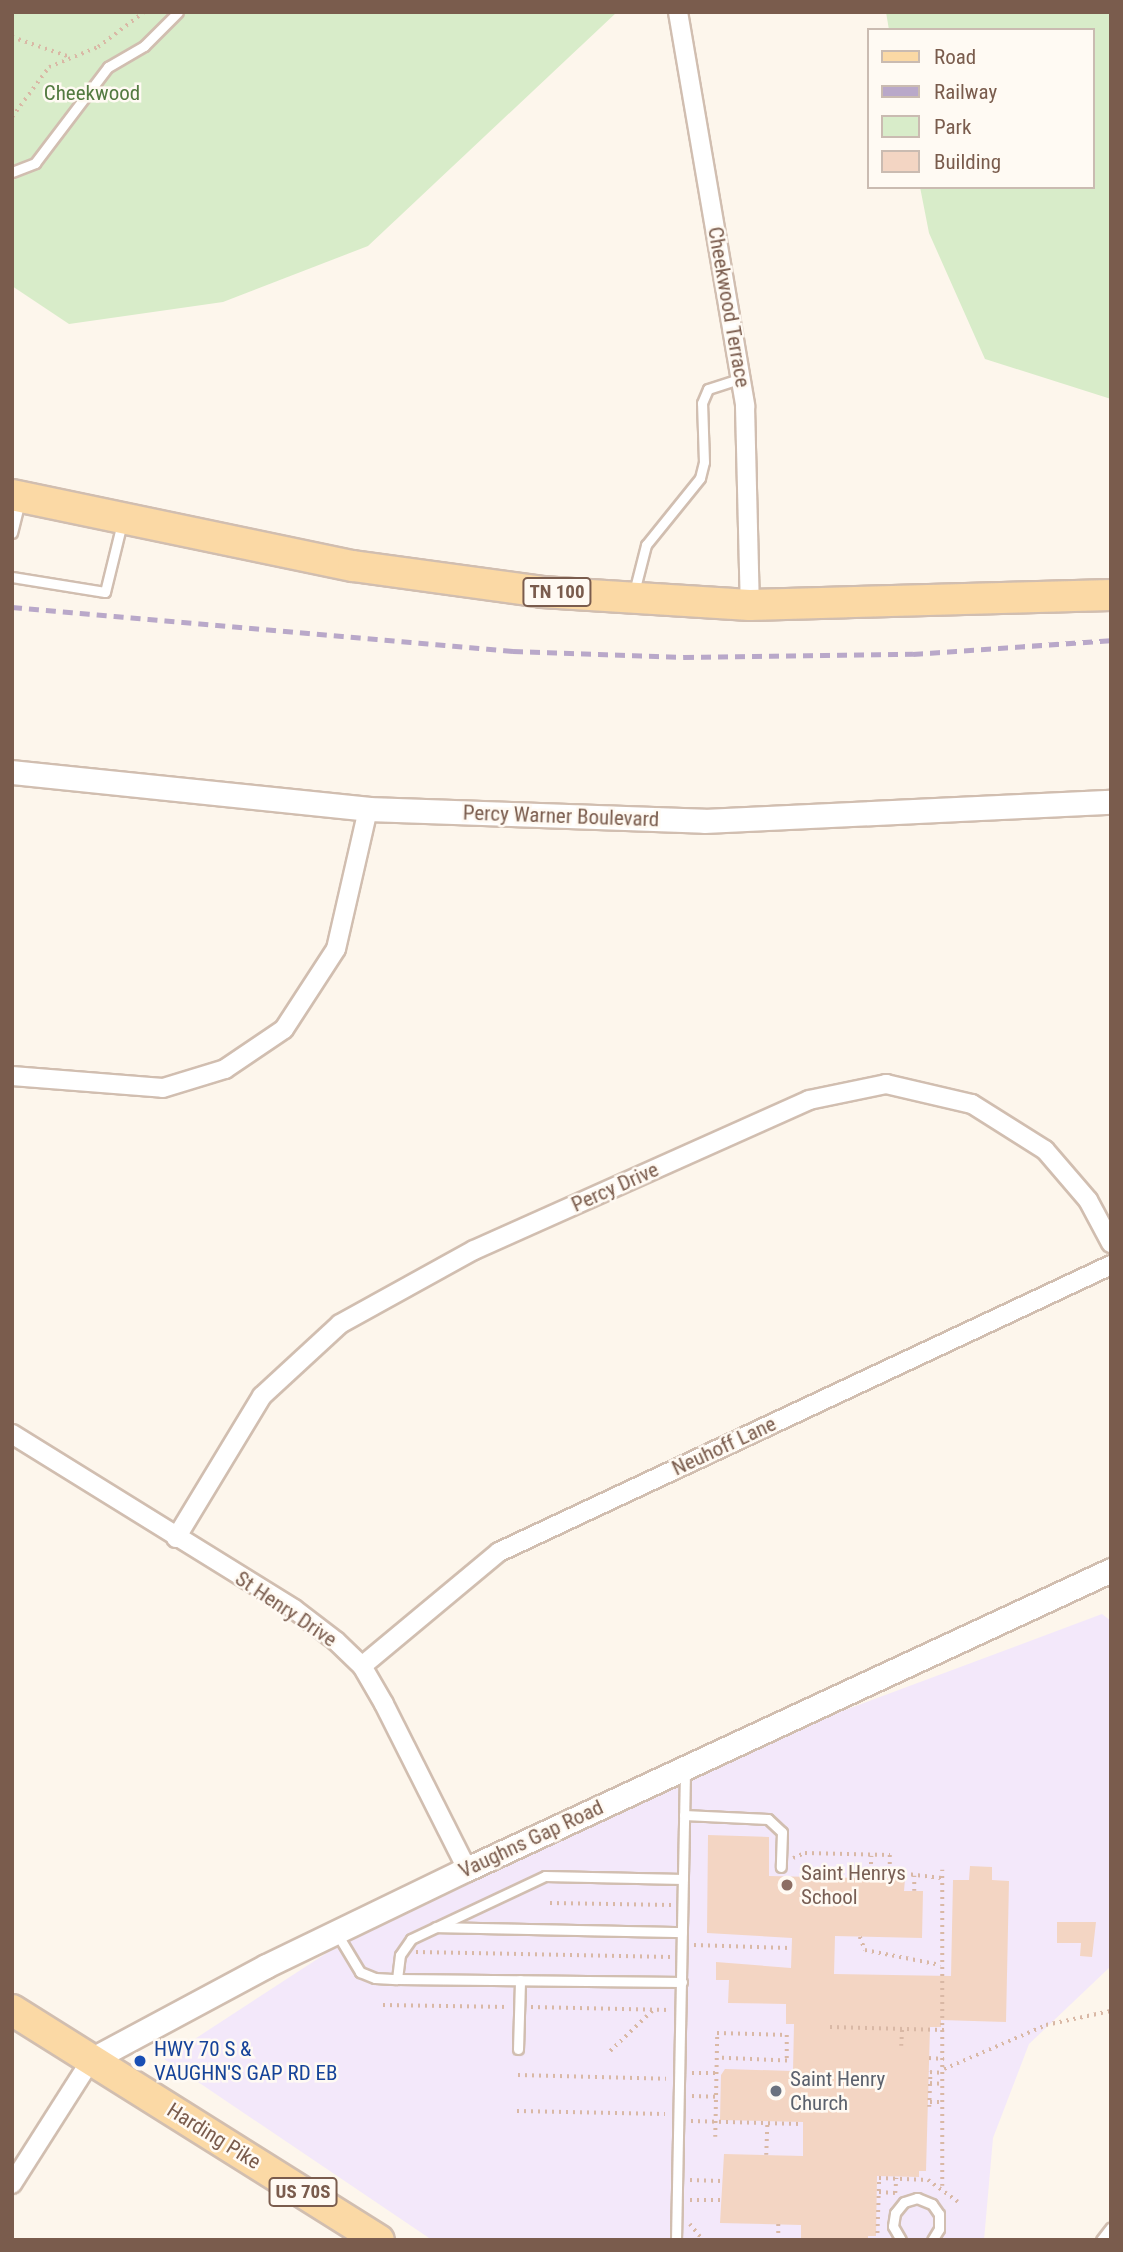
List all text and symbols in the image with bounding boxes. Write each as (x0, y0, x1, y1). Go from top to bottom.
legend (867, 28, 1095, 189)
text: Road (934, 45, 976, 69)
park label: Cheekwood (44, 80, 140, 106)
text: Railway (934, 80, 997, 104)
text: Park (934, 115, 971, 139)
text: Building (934, 150, 1001, 174)
street label: Cheekwood Terrace (702, 225, 756, 389)
road number: TN 100 (522, 576, 592, 608)
street label: Percy Warner Boulevard (462, 800, 660, 832)
street label: Percy Drive (568, 1157, 662, 1217)
street label: Neuhoff Lane (668, 1411, 780, 1481)
street label: St Henry Drive (230, 1566, 342, 1652)
street label: Vaughns Gap Road (455, 1795, 607, 1883)
place label: Saint Henrys School (801, 1860, 906, 1910)
marker: Saint Henrys School (779, 1877, 795, 1893)
place label: HWY 70 S & VAUGHN'S GAP RD EB (154, 2036, 337, 2086)
marker: HWY 70 S & VAUGHN'S GAP RD EB (132, 2053, 148, 2069)
place label: Saint Henry Church (790, 2066, 885, 2116)
marker: Saint Henry Church (768, 2083, 784, 2099)
street label: Harding Pike (163, 2097, 265, 2175)
road number: US 70S (268, 2176, 338, 2208)

